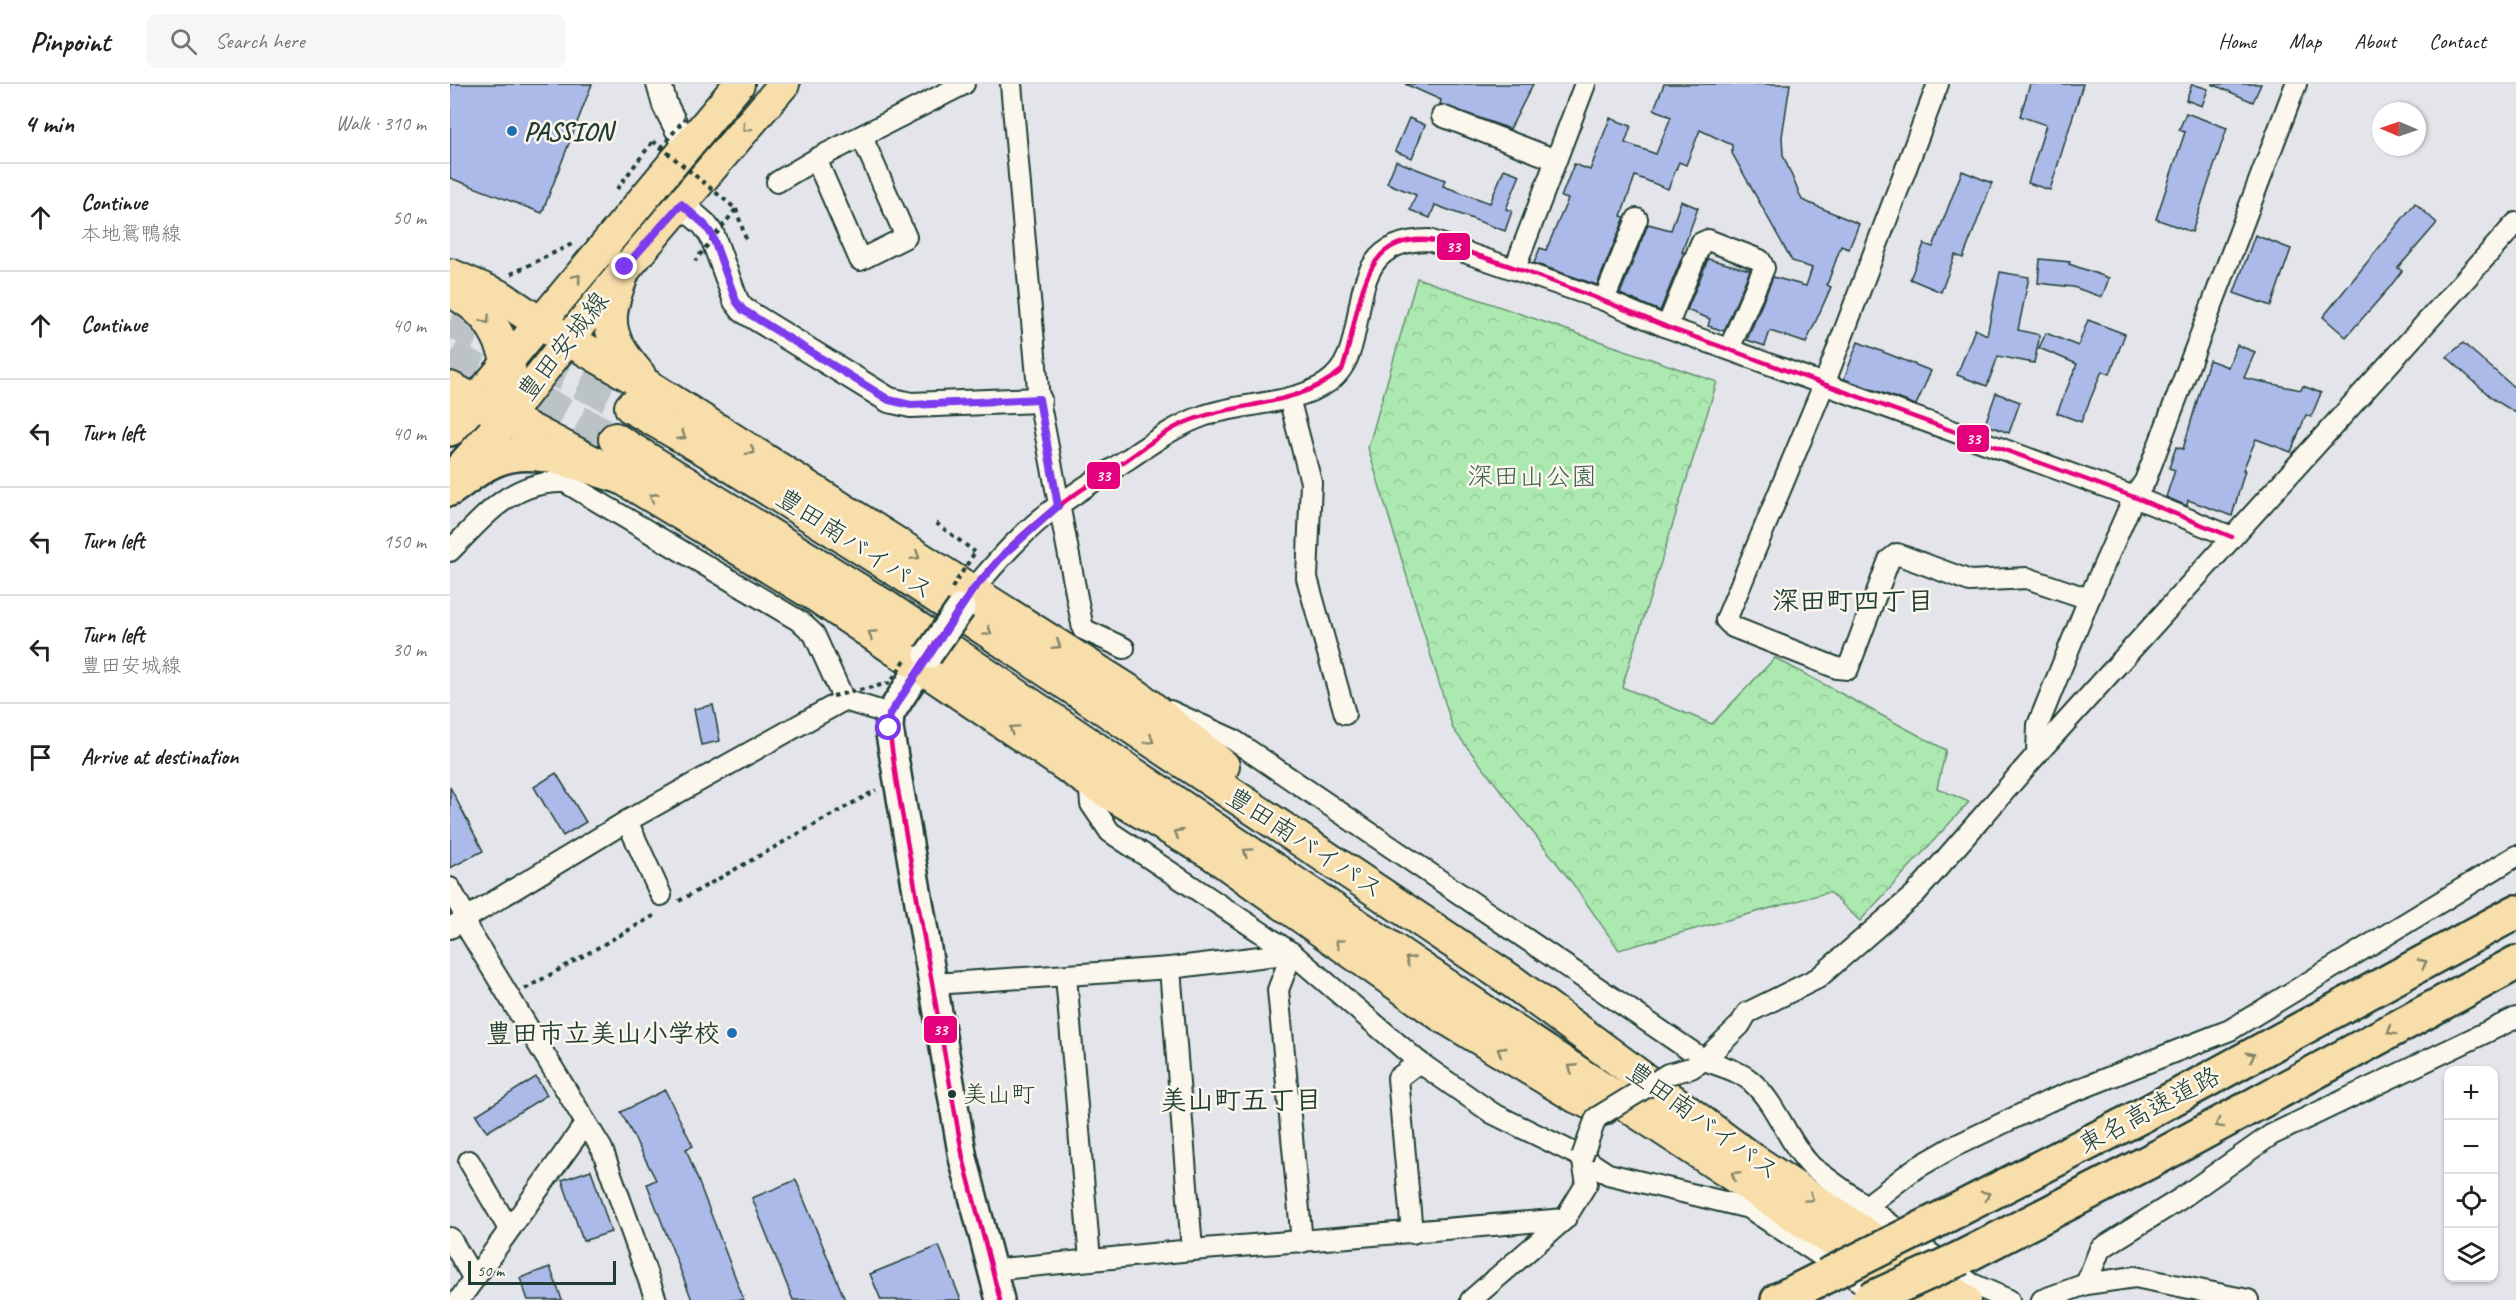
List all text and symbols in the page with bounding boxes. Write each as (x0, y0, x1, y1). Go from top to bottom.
search box (146, 14, 566, 68)
text: Pinpoint (30, 24, 110, 59)
icon: search (167, 25, 200, 58)
text: Search here (215, 27, 305, 55)
text: Home (2218, 28, 2256, 54)
text: Map (2289, 28, 2321, 54)
text: About (2354, 28, 2396, 54)
text: Contact (2429, 28, 2486, 54)
north arrow (2372, 102, 2426, 156)
text: 4 min (24, 107, 74, 140)
text: Walk · 310 m (336, 111, 426, 136)
place label: PASSION (524, 115, 617, 148)
one-way arrow (742, 121, 753, 132)
marker: PASSION (505, 124, 519, 138)
text: Continue (81, 189, 147, 217)
icon: ahead (24, 201, 57, 234)
text: 50 m (392, 205, 426, 230)
text: 本地鴛鴨線 (81, 221, 181, 246)
line badge: 33 (1436, 232, 1471, 261)
text: 33 (1446, 237, 1462, 257)
route end (611, 253, 637, 279)
one-way arrow (570, 274, 581, 285)
street label: 豊田安城線 (510, 285, 616, 407)
icon: ahead (24, 309, 57, 342)
text: Continue (81, 311, 147, 339)
text: 40 m (392, 313, 426, 338)
one-way arrow (479, 313, 490, 324)
icon: left (24, 417, 57, 450)
text: Turn left (81, 419, 145, 447)
text: 40 m (392, 421, 426, 446)
line badge: 33 (1956, 424, 1990, 453)
one-way arrow (676, 429, 686, 440)
text: 33 (1966, 429, 1982, 449)
one-way arrow (745, 444, 755, 456)
park label: 深田山公園 (1467, 460, 1597, 493)
line badge: 33 (1086, 461, 1121, 490)
text: 33 (1096, 466, 1112, 486)
street label: 豊田南バイパス (770, 481, 940, 607)
one-way arrow (649, 493, 659, 505)
icon: left (24, 525, 57, 558)
text: Turn left (81, 527, 145, 555)
text: 150 m (383, 529, 426, 554)
one-way arrow (910, 548, 920, 560)
district label: 深田町四丁目 (1772, 584, 1934, 618)
text: Turn left (81, 621, 145, 649)
one-way arrow (981, 624, 992, 635)
one-way arrow (868, 630, 879, 641)
icon: left (24, 633, 57, 666)
text: 30 m (392, 637, 426, 662)
one-way arrow (1050, 637, 1061, 648)
text: 豊田安城線 (81, 653, 181, 678)
route start (875, 714, 901, 740)
one-way arrow (1008, 725, 1019, 736)
one-way arrow (1143, 733, 1154, 744)
icon: arrive (24, 741, 57, 774)
text: Arrive at destination (81, 743, 238, 771)
street label: 豊田南バイパス (1220, 780, 1390, 906)
one-way arrow (1174, 829, 1184, 840)
one-way arrow (1243, 848, 1254, 859)
one-way arrow (1335, 939, 1346, 950)
one-way arrow (1405, 956, 1416, 967)
one-way arrow (2416, 959, 2427, 970)
line badge: 33 (923, 1015, 958, 1044)
place label: 豊田市立美山小学校 (486, 1017, 720, 1050)
text: 33 (933, 1020, 949, 1040)
one-way arrow (2387, 1024, 2397, 1035)
marker: 豊田市立美山小学校 (725, 1026, 739, 1040)
one-way arrow (1497, 1047, 1507, 1058)
one-way arrow (2245, 1052, 2255, 1063)
street label: 豊田南バイパス (1620, 1054, 1786, 1188)
street label: 東名高速道路 (2072, 1059, 2226, 1161)
one-way arrow (1567, 1064, 1578, 1075)
map controls (2444, 1066, 2498, 1282)
button: + (2444, 1066, 2498, 1120)
place label: 美山町 (963, 1079, 1035, 1109)
district label: 美山町五丁目 (1160, 1083, 1322, 1117)
marker: 美山町 (946, 1088, 958, 1100)
one-way arrow (2215, 1117, 2226, 1128)
button: − (2444, 1120, 2498, 1174)
one-way arrow (1730, 1171, 1741, 1182)
button: locate (2444, 1174, 2498, 1228)
one-way arrow (1804, 1191, 1815, 1202)
one-way arrow (1979, 1191, 1990, 1203)
button: layers (2444, 1228, 2498, 1282)
scale bar (468, 1258, 616, 1286)
text: 50 m (477, 1261, 504, 1281)

